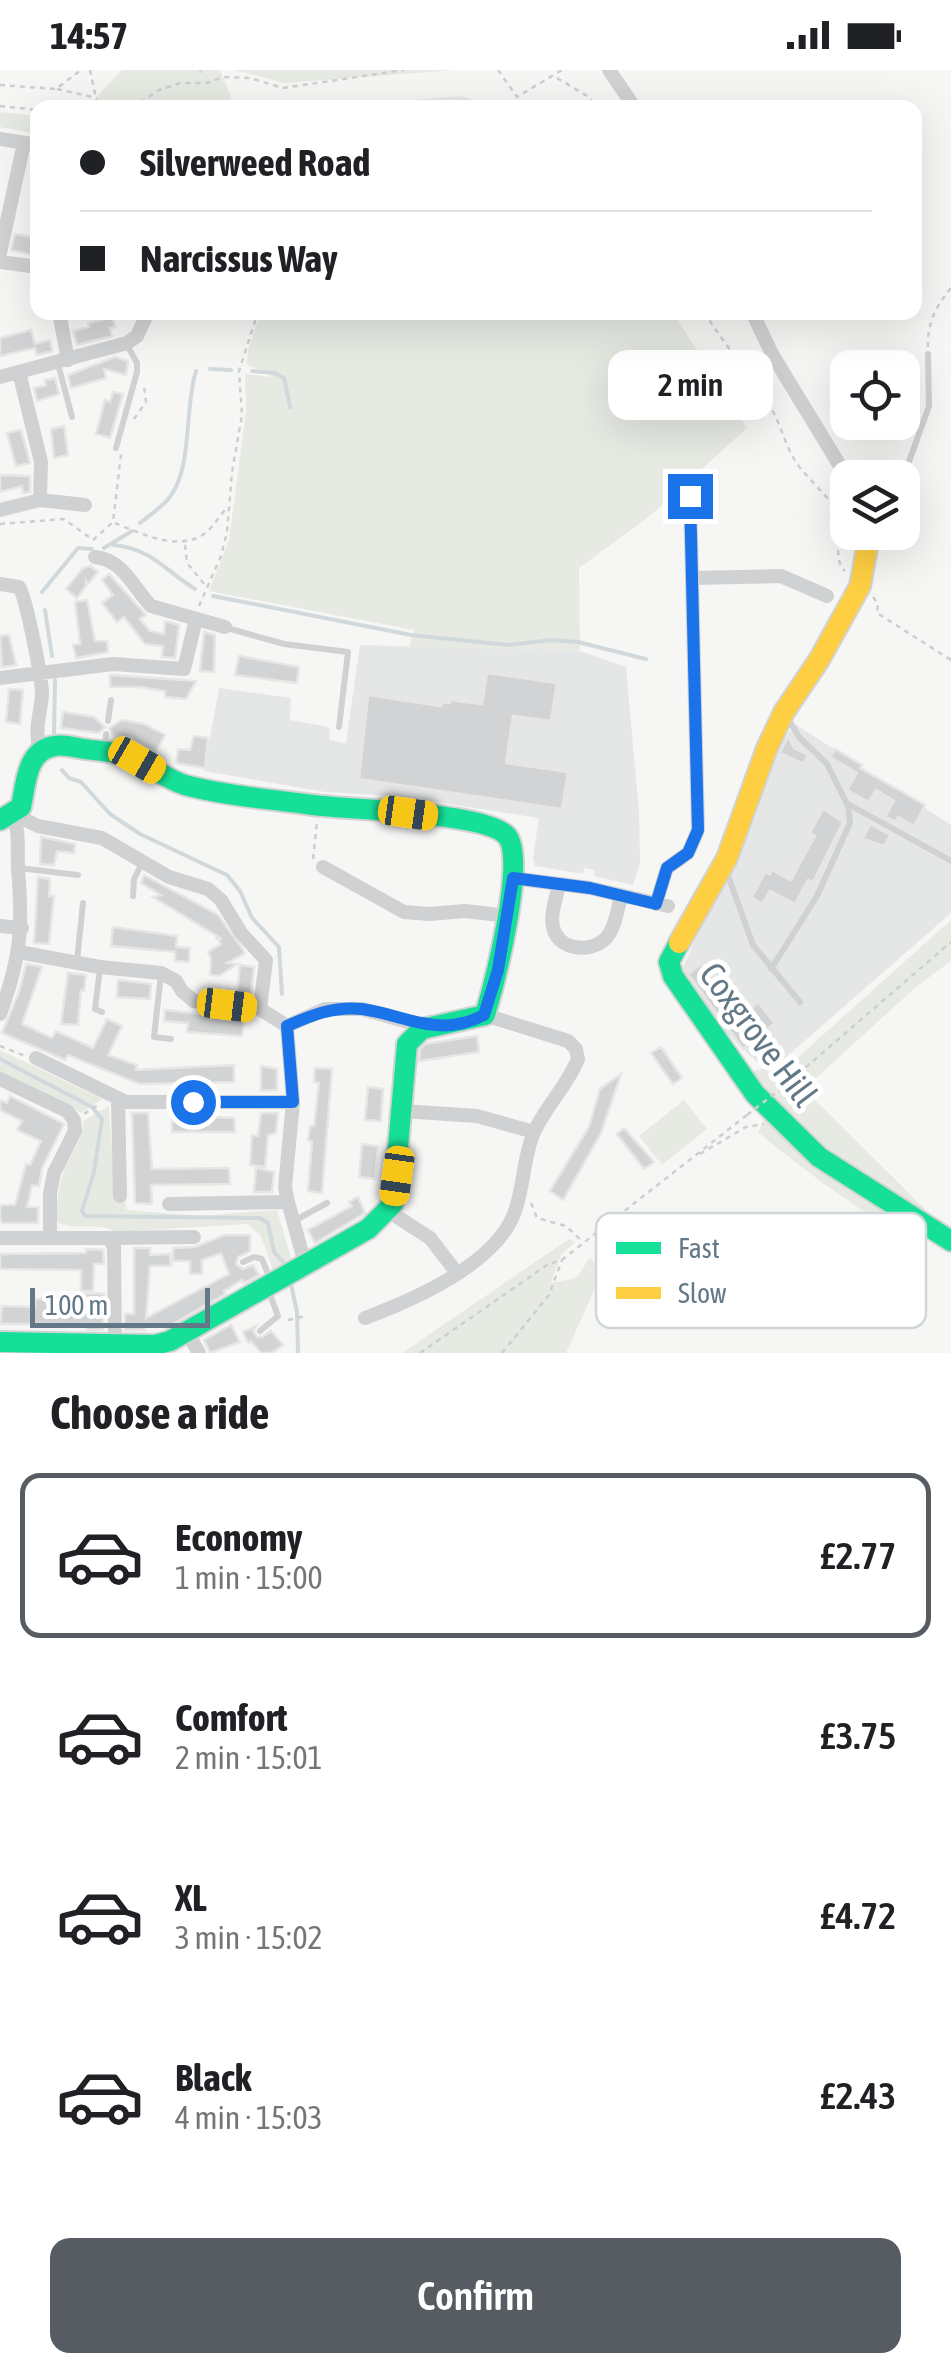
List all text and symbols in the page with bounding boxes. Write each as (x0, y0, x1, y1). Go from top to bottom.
text: 14:57 (50, 14, 128, 57)
text: Silverweed Road (140, 141, 370, 184)
text: Narcissus Way (140, 237, 338, 280)
map controls (830, 350, 920, 550)
button: locate (830, 350, 920, 440)
callout: 2 min (608, 351, 772, 421)
text: 2 min (658, 366, 723, 403)
button: layers (830, 460, 920, 550)
route end (668, 474, 713, 519)
car (104, 732, 170, 788)
car (376, 794, 440, 832)
street label: Coxgrove Hill (692, 954, 826, 1114)
car (195, 986, 259, 1024)
route start (171, 1080, 216, 1125)
car (378, 1144, 416, 1208)
legend (596, 1213, 926, 1328)
text: Fast (678, 1232, 720, 1264)
text: Slow (678, 1277, 727, 1309)
scale bar (30, 1283, 210, 1328)
text: 100 m (45, 1289, 108, 1321)
text: Choose a ride (50, 1387, 269, 1439)
icon: car (55, 1511, 145, 1601)
text: Economy (175, 1516, 302, 1559)
text: £2.77 (820, 1534, 896, 1577)
text: 1 min · 15:00 (175, 1559, 322, 1596)
icon: car (55, 1691, 145, 1781)
text: Comfort (175, 1696, 287, 1739)
text: £3.75 (820, 1714, 896, 1757)
text: 2 min · 15:01 (175, 1739, 322, 1776)
icon: car (55, 1871, 145, 1961)
text: XL (175, 1876, 207, 1919)
text: £4.72 (820, 1894, 896, 1937)
text: 3 min · 15:02 (175, 1919, 322, 1956)
icon: car (55, 2051, 145, 2141)
text: Black (175, 2056, 252, 2099)
text: £2.43 (820, 2074, 896, 2117)
text: 4 min · 15:03 (175, 2099, 322, 2136)
button: Confirm (50, 2238, 901, 2353)

